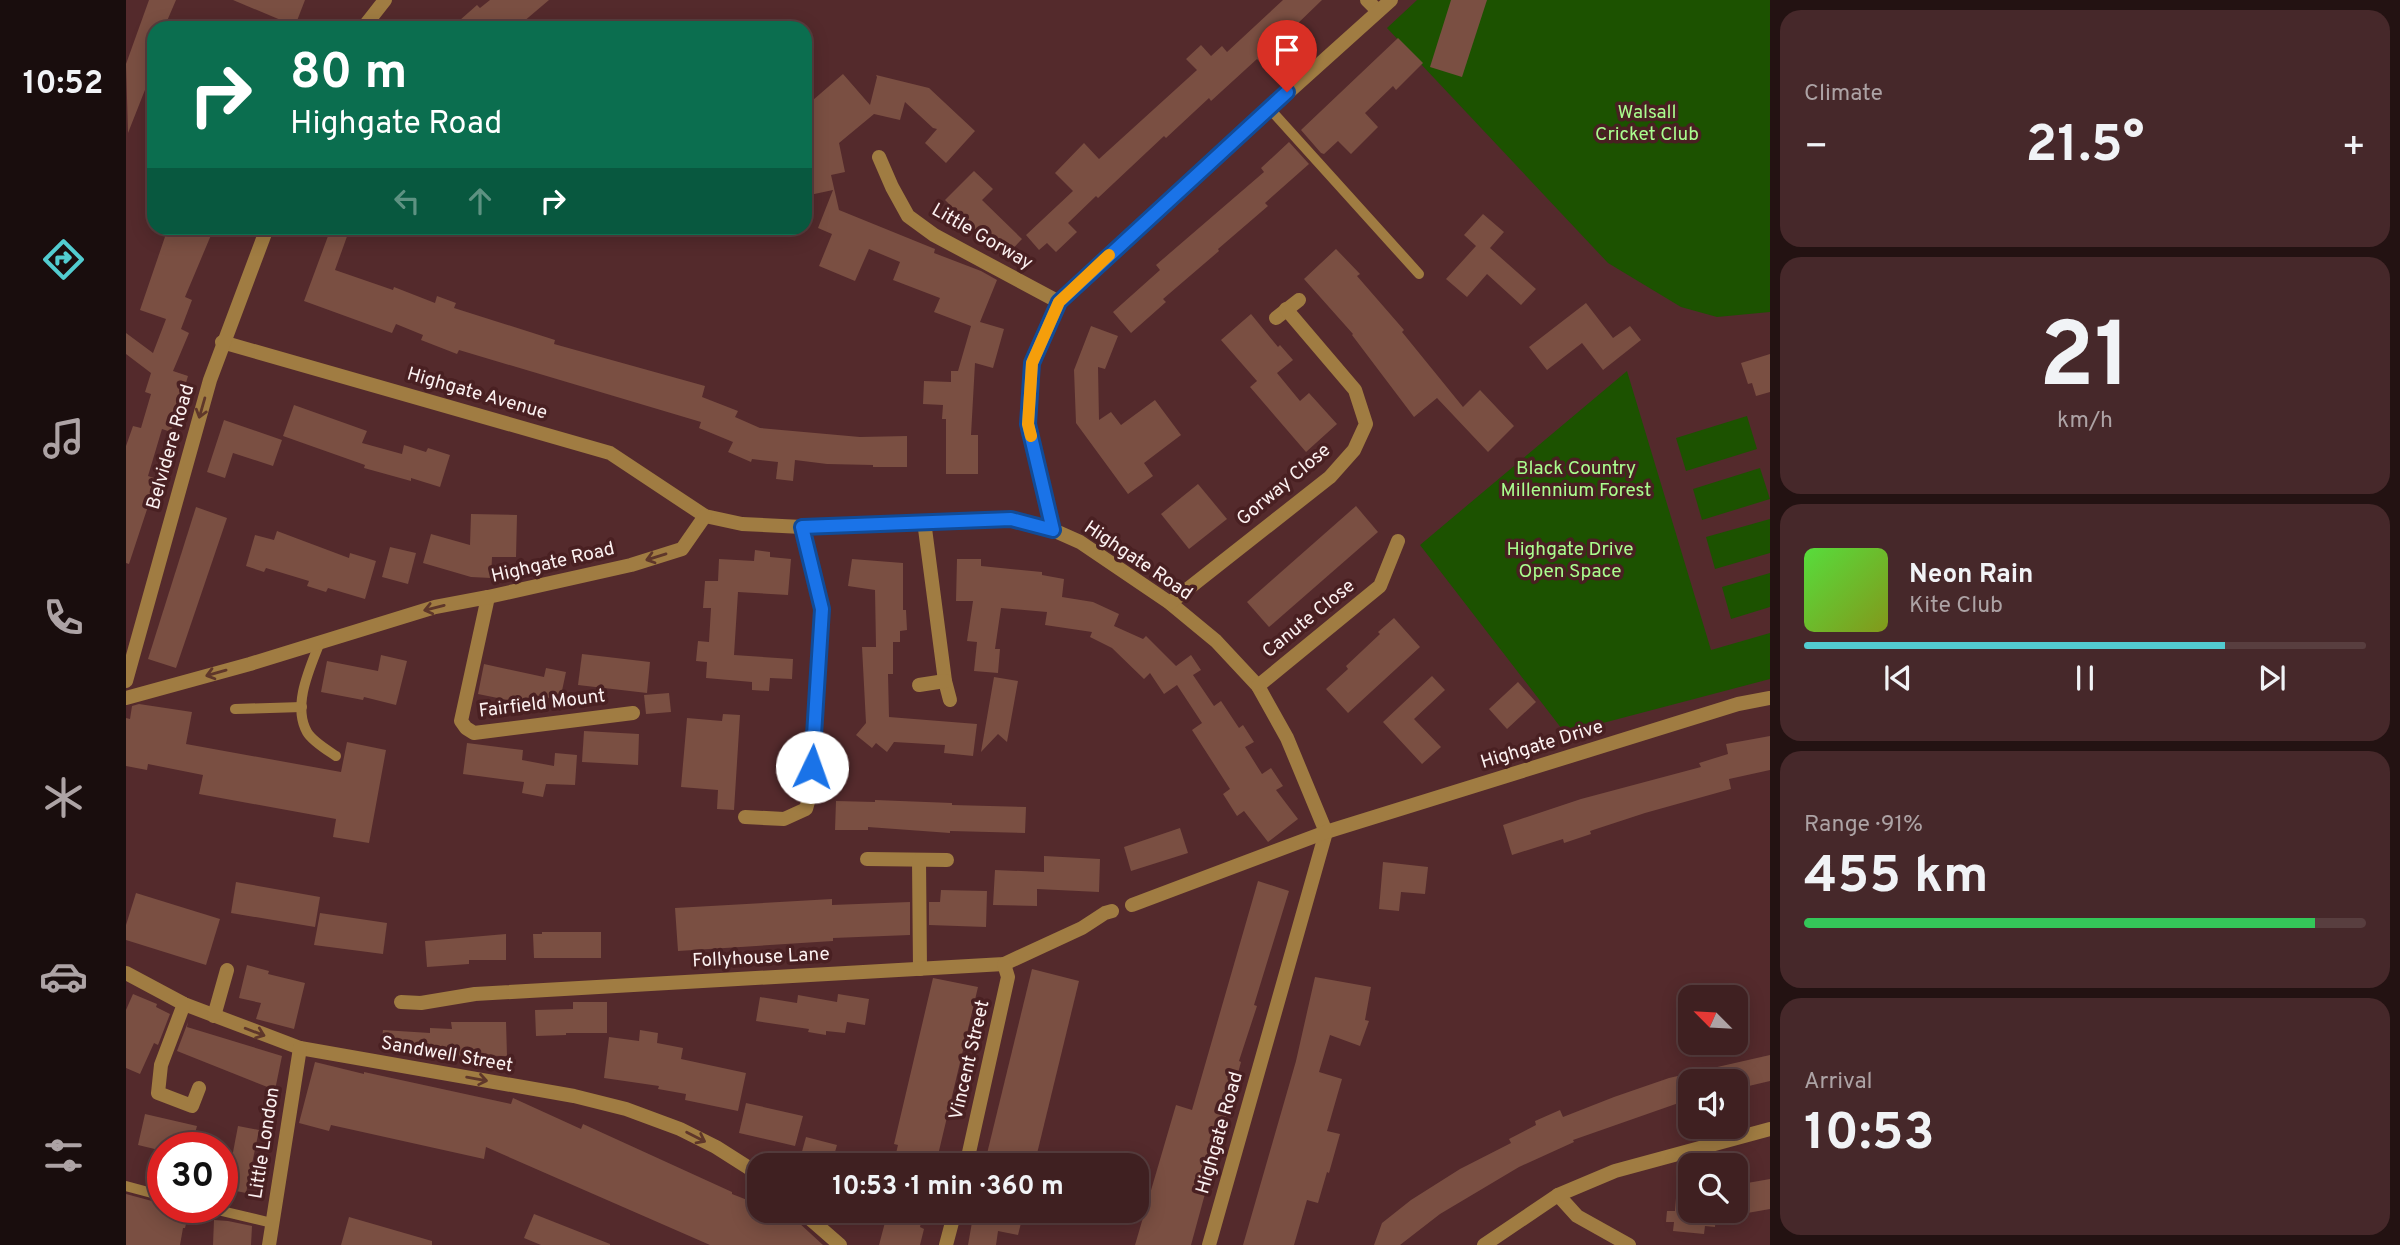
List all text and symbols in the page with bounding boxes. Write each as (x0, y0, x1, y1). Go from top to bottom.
pin (1257, 20, 1317, 92)
icon: arrive (1268, 31, 1306, 69)
text: 80 m (290, 44, 407, 106)
icon: right (175, 49, 266, 140)
text: 10:52 (23, 65, 103, 105)
text: Climate (1804, 80, 1883, 109)
park label: Walsall Cricket Club (1595, 101, 1699, 147)
text: Highgate Road (290, 105, 502, 145)
text: 21.5° (2026, 114, 2144, 180)
text: − (1804, 124, 1829, 173)
text: + (2341, 124, 2366, 173)
icon: left (388, 182, 426, 220)
icon: ahead (461, 182, 499, 220)
icon: right (534, 182, 572, 220)
street label: Little Gorway (927, 198, 1037, 276)
icon: directions (39, 235, 88, 284)
text: 21 (2039, 304, 2131, 419)
street label: Highgate Avenue (404, 363, 550, 425)
street label: Belvidere Road (142, 382, 200, 512)
one-way arrow (195, 396, 208, 418)
text: km/h (2057, 407, 2113, 436)
icon: music (39, 414, 88, 463)
street label: Gorway Close (1232, 439, 1336, 531)
park label: Black Country Millennium Forest (1501, 457, 1651, 503)
street label: Highgate Road (1079, 516, 1197, 606)
street label: Highgate Road (489, 537, 617, 589)
park label: Highgate Drive Open Space (1506, 538, 1634, 584)
one-way arrow (645, 552, 667, 565)
text: Neon Rain (1909, 559, 2034, 592)
street label: Canute Close (1258, 574, 1360, 664)
text: Kite Club (1909, 592, 2003, 621)
icon: phone (39, 593, 88, 642)
one-way arrow (423, 602, 446, 615)
icon: previous (1879, 659, 1917, 697)
icon: pause (2066, 659, 2104, 697)
icon: next (2253, 659, 2291, 697)
one-way arrow (205, 667, 228, 680)
street label: Fairfield Mount (477, 684, 607, 724)
street label: Highgate Drive (1478, 715, 1606, 775)
position arrow (775, 730, 849, 804)
icon: climate (39, 773, 88, 822)
text: Range · 91% (1804, 811, 1923, 840)
text: 455 km (1804, 845, 1989, 911)
street label: Follyhouse Lane (692, 942, 830, 974)
icon: car (39, 952, 88, 1001)
north arrow (1678, 985, 1748, 1055)
map controls (1678, 985, 1748, 1223)
street label: Vincent Street (945, 998, 995, 1122)
one-way arrow (243, 1027, 265, 1039)
street label: Sandwell Street (379, 1032, 515, 1078)
text: Arrival (1804, 1068, 1873, 1097)
street label: Highgate Road (1191, 1069, 1249, 1197)
button: sound (1678, 1069, 1748, 1139)
one-way arrow (465, 1073, 488, 1086)
street label: Little London (244, 1085, 286, 1201)
text: 10:53 (1804, 1102, 1935, 1168)
one-way arrow (685, 1130, 706, 1144)
icon: filters (39, 1131, 88, 1180)
speed limit sign: 30 (147, 1132, 238, 1223)
button: search (1678, 1153, 1748, 1223)
text: 10:53 · 1 min · 360 m (832, 1171, 1064, 1204)

